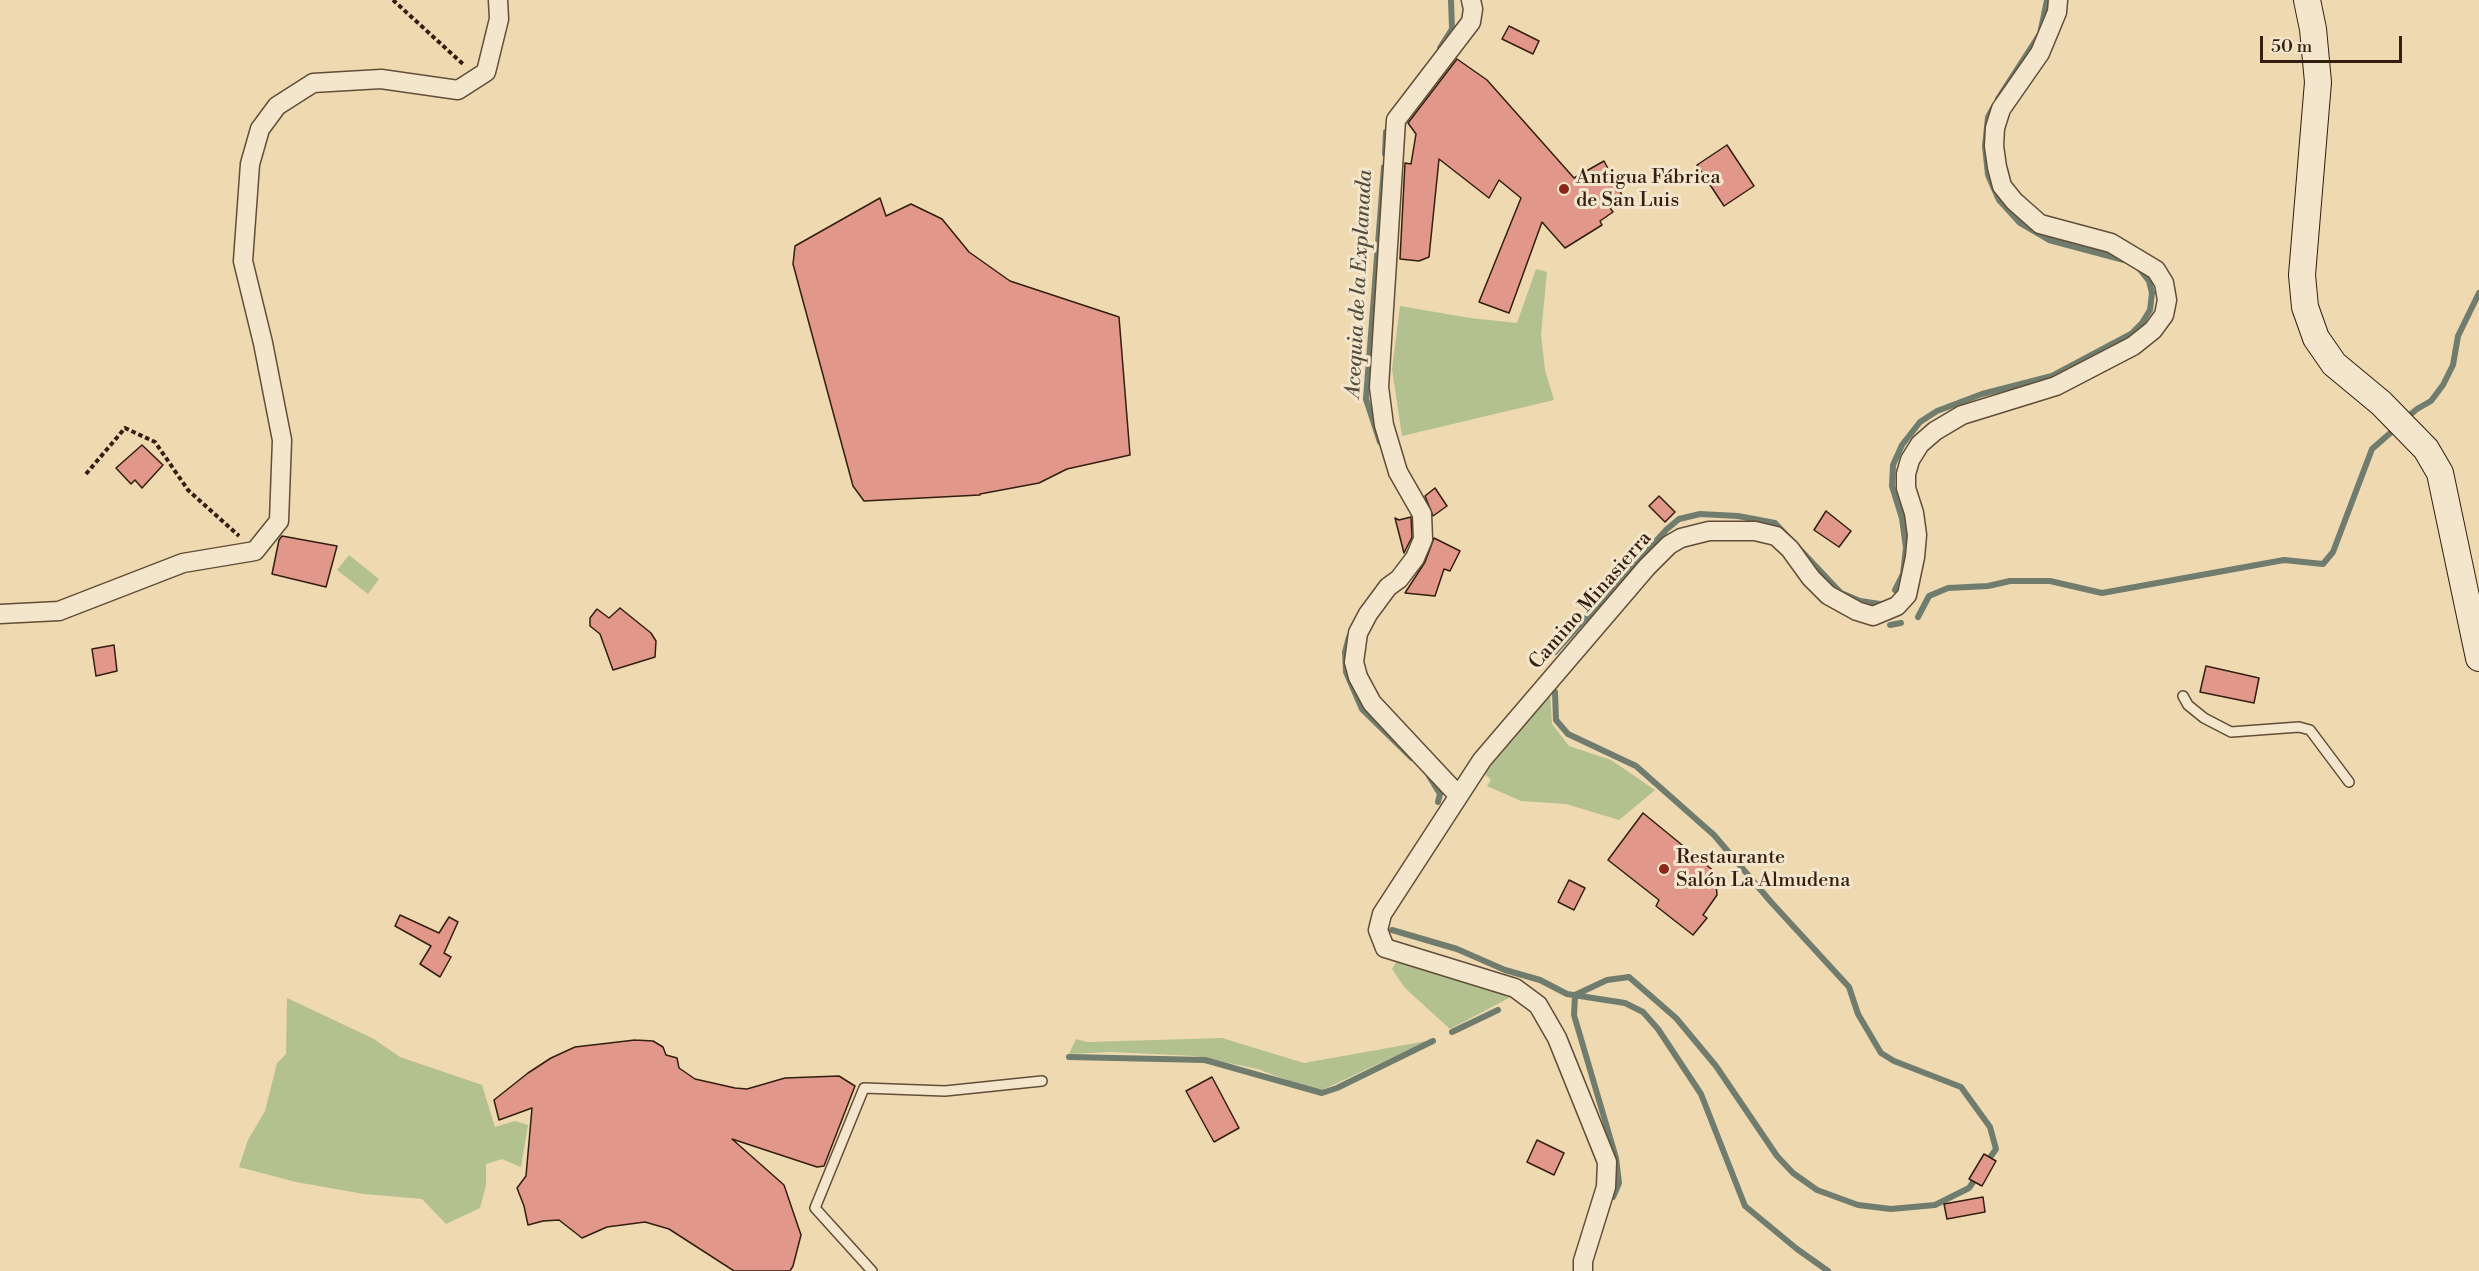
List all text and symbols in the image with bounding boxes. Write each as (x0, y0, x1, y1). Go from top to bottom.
scale bar (2263, 24, 2406, 62)
text: 50 m (2271, 35, 2312, 58)
place label: Antigua Fábrica de San Luis (1576, 166, 1721, 213)
water label: Acequia de la Explanada (1341, 169, 1379, 399)
marker: Antigua Fábrica de San Luis (1557, 182, 1571, 196)
street label: Camino Minasierra (1525, 527, 1657, 675)
place label: Restaurante Salón La Almudena (1676, 846, 1850, 893)
marker: Restaurante Salón La Almudena (1657, 862, 1671, 876)

